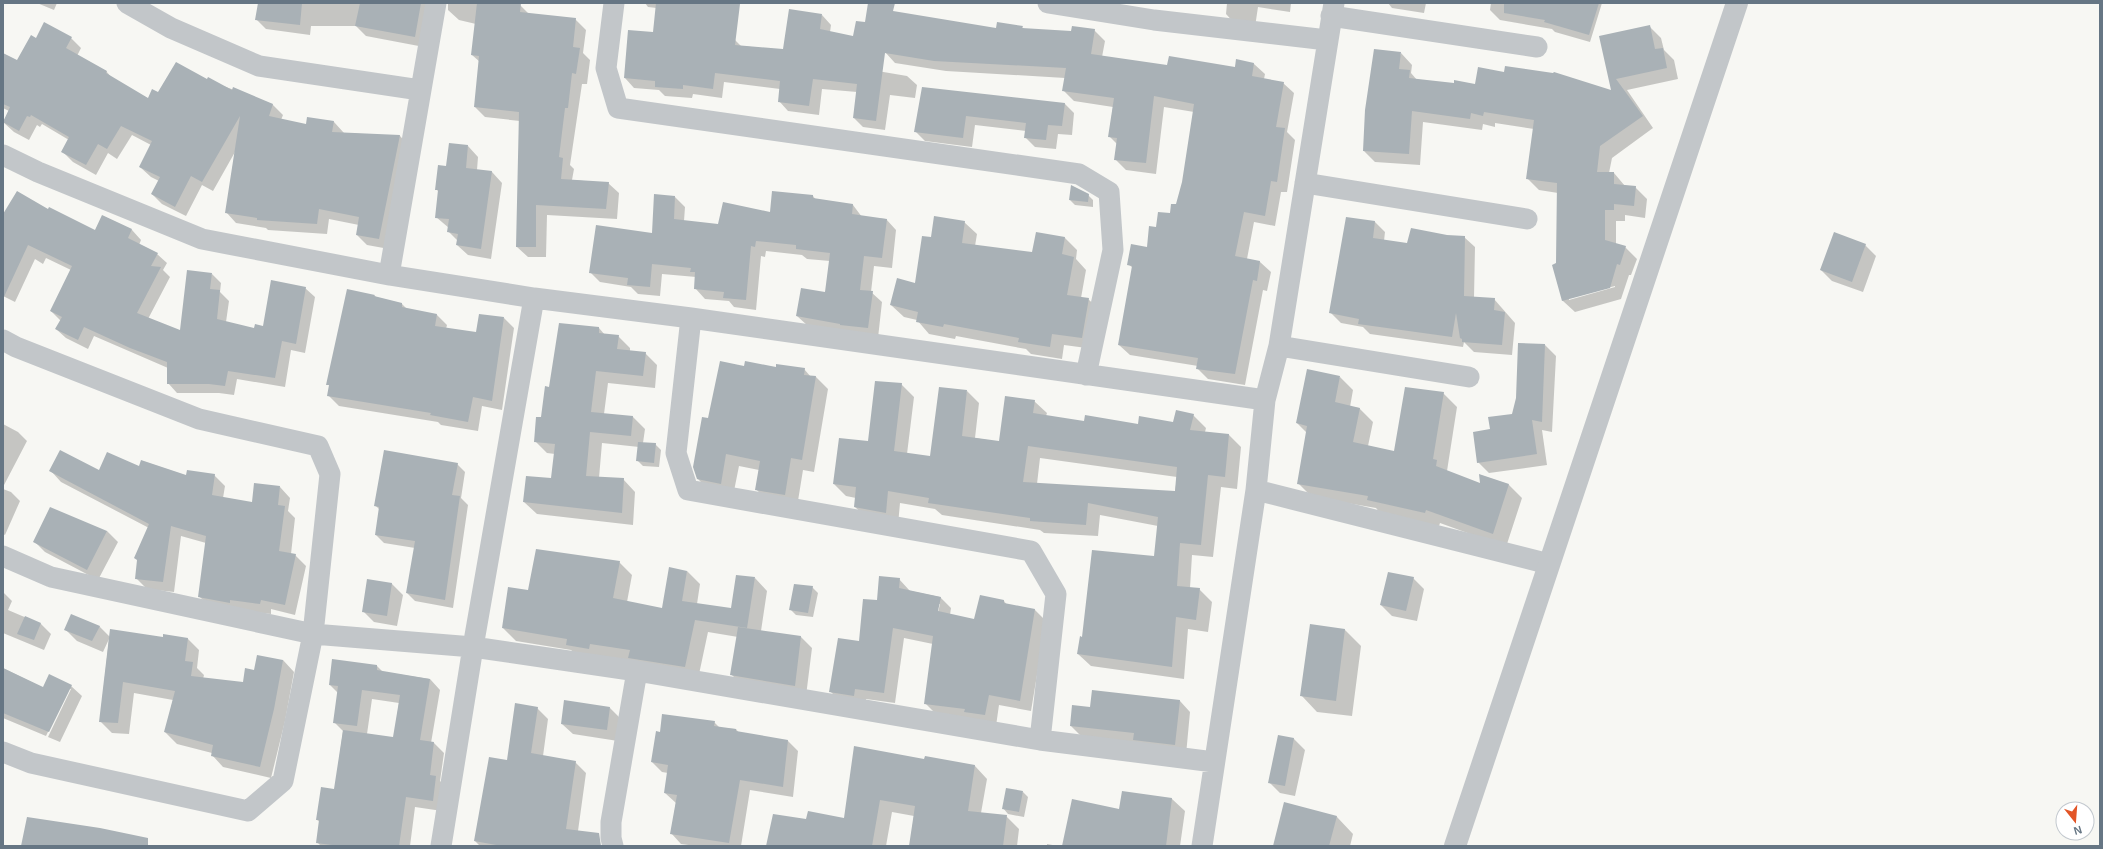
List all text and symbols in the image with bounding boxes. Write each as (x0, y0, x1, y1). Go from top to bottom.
north arrow (2055, 801, 2095, 841)
text: N (2072, 824, 2083, 837)

